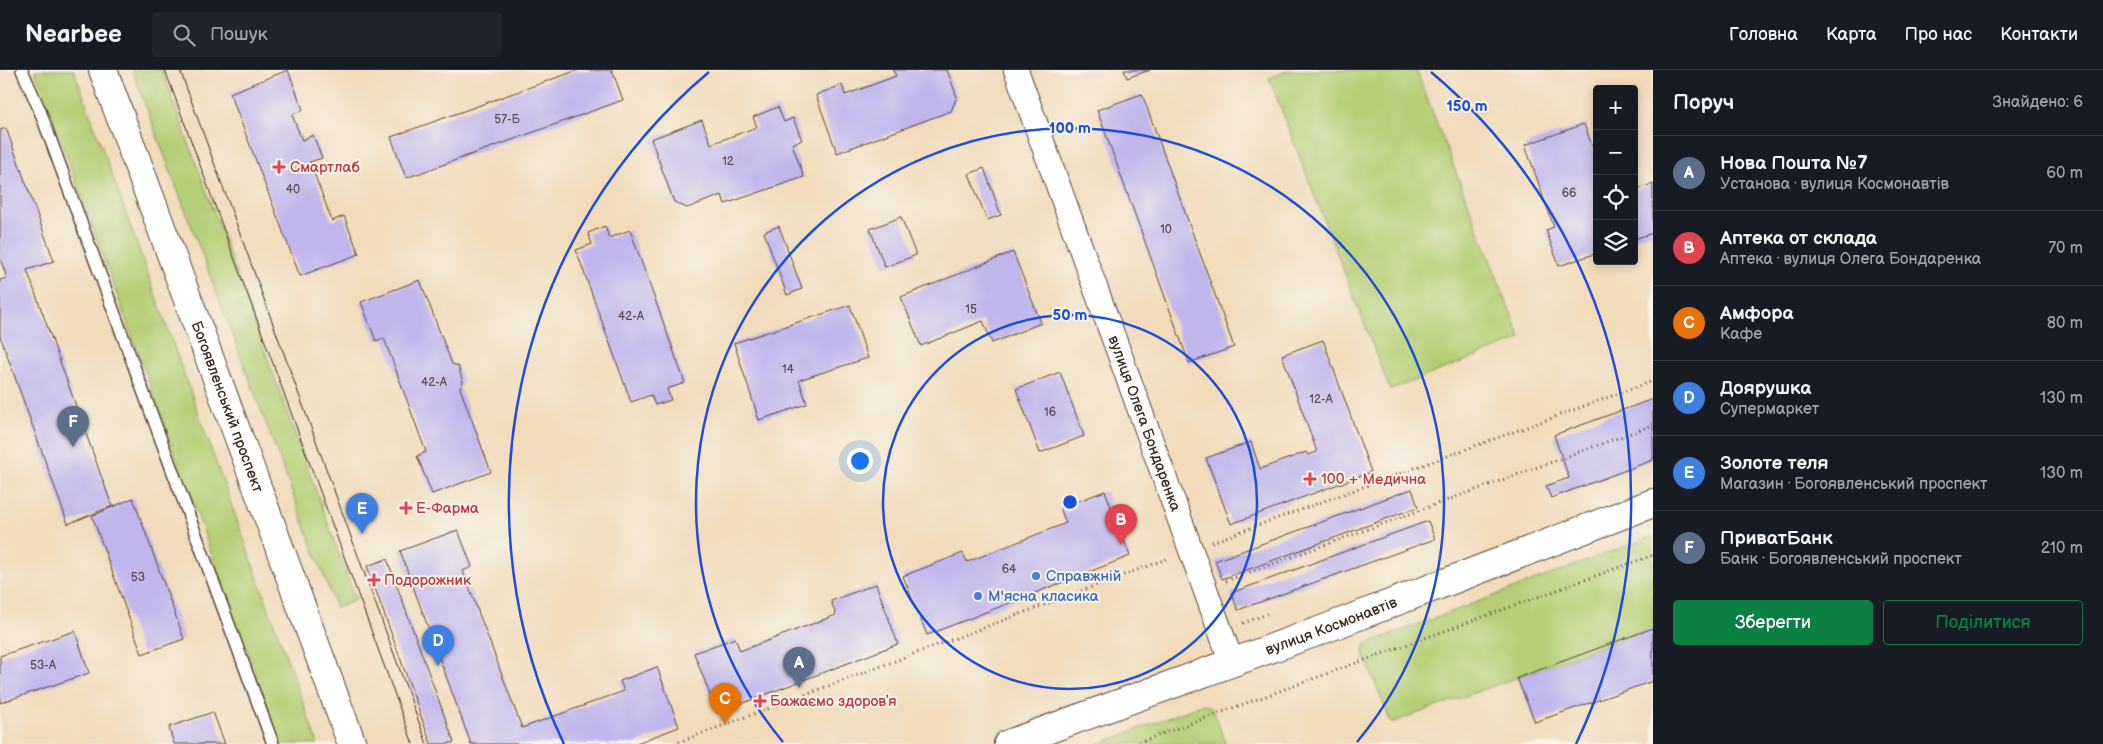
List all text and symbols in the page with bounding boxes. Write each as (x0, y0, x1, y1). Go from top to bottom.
search box (152, 12, 502, 57)
text: Nearbee (25, 20, 122, 49)
icon: search (170, 21, 198, 49)
text: Пошук (210, 23, 268, 46)
text: Головна (1729, 24, 1798, 45)
text: Карта (1826, 24, 1877, 45)
text: Про нас (1905, 24, 1972, 45)
text: Контакти (2000, 24, 2078, 45)
map controls (1593, 85, 1638, 265)
button: + (1593, 85, 1638, 130)
text: Поруч (1673, 90, 1734, 115)
text: Знайдено: 6 (1993, 93, 2083, 112)
text: 150 m (1446, 97, 1488, 116)
house number: 57-Б (494, 112, 520, 127)
text: 100 m (1049, 119, 1091, 138)
button: − (1593, 130, 1638, 175)
text: Нова Пошта №7 (1720, 152, 1868, 175)
house number: 12 (722, 154, 734, 169)
place label: Смартлаб (290, 158, 360, 177)
marker: Смартлаб (272, 160, 286, 174)
text: A (1684, 164, 1694, 183)
text: 60 m (2046, 164, 2083, 183)
button: locate (1593, 175, 1638, 220)
text: Установа · вулиця Космонавтів (1720, 175, 1949, 194)
house number: 40 (286, 182, 300, 197)
house number: 66 (1562, 186, 1576, 201)
button: layers (1593, 220, 1638, 265)
house number: 10 (1160, 222, 1172, 237)
text: Аптека от склада (1720, 227, 1877, 250)
text: B (1683, 239, 1695, 258)
text: 70 m (2048, 239, 2083, 258)
text: Аптека · вулиця Олега Бондаренка (1720, 250, 1981, 269)
house number: 15 (965, 302, 977, 317)
text: Амфора (1720, 302, 1793, 325)
text: 50 m (1053, 306, 1088, 325)
house number: 42-А (618, 309, 645, 324)
text: C (1683, 314, 1695, 333)
text: 80 m (2047, 314, 2083, 333)
street label: Богоявленський проспект (187, 319, 267, 495)
text: Кафе (1720, 325, 1762, 344)
street label: вулиця Олега Бондаренка (1104, 333, 1185, 514)
house number: 14 (782, 362, 795, 377)
house number: 42-А (421, 375, 448, 390)
text: Доярушка (1720, 377, 1811, 400)
text: D (1683, 389, 1695, 408)
text: 130 m (2040, 389, 2083, 408)
house number: 12-А (1309, 392, 1333, 407)
text: Супермаркет (1720, 400, 1819, 419)
house number: 16 (1044, 405, 1056, 420)
pin: F (57, 406, 89, 447)
your location (847, 448, 873, 474)
text: Золоте теля (1720, 452, 1829, 475)
text: E (1684, 464, 1694, 483)
text: 130 m (2040, 464, 2083, 483)
place label: 100 + Медична (1321, 470, 1426, 489)
marker: 100 + Медична (1303, 472, 1317, 486)
text: Магазин · Богоявленський проспект (1720, 475, 1988, 494)
pin: E (346, 493, 378, 534)
centre of rings (1061, 493, 1079, 511)
place label: Е-Фарма (416, 499, 479, 518)
marker: Е-Фарма (400, 502, 412, 514)
pin: B (1105, 504, 1137, 545)
text: ПриватБанк (1720, 527, 1832, 550)
text: F (1684, 539, 1694, 558)
text: 210 m (2041, 539, 2083, 558)
text: Банк · Богоявленський проспект (1720, 550, 1962, 569)
house number: 64 (1002, 562, 1017, 577)
place label: Справжній (1046, 567, 1121, 586)
house number: 53 (131, 570, 145, 585)
marker: Справжній (1030, 570, 1042, 582)
place label: Подорожник (384, 571, 471, 590)
marker: Подорожник (368, 574, 380, 586)
place label: М'ясна класика (988, 587, 1099, 606)
marker: М'ясна класика (972, 590, 984, 602)
street label: вулиця Космонавтів (1263, 593, 1400, 660)
button: Зберегти (1673, 600, 1873, 645)
button: Поділитися (1883, 600, 2083, 645)
pin: D (422, 625, 454, 666)
pin: A (783, 647, 815, 688)
house number: 53-А (30, 658, 57, 673)
pin: C (709, 683, 741, 724)
place label: Бажаємо здоровʼя (770, 692, 897, 711)
marker: Бажаємо здоровʼя (754, 695, 766, 707)

